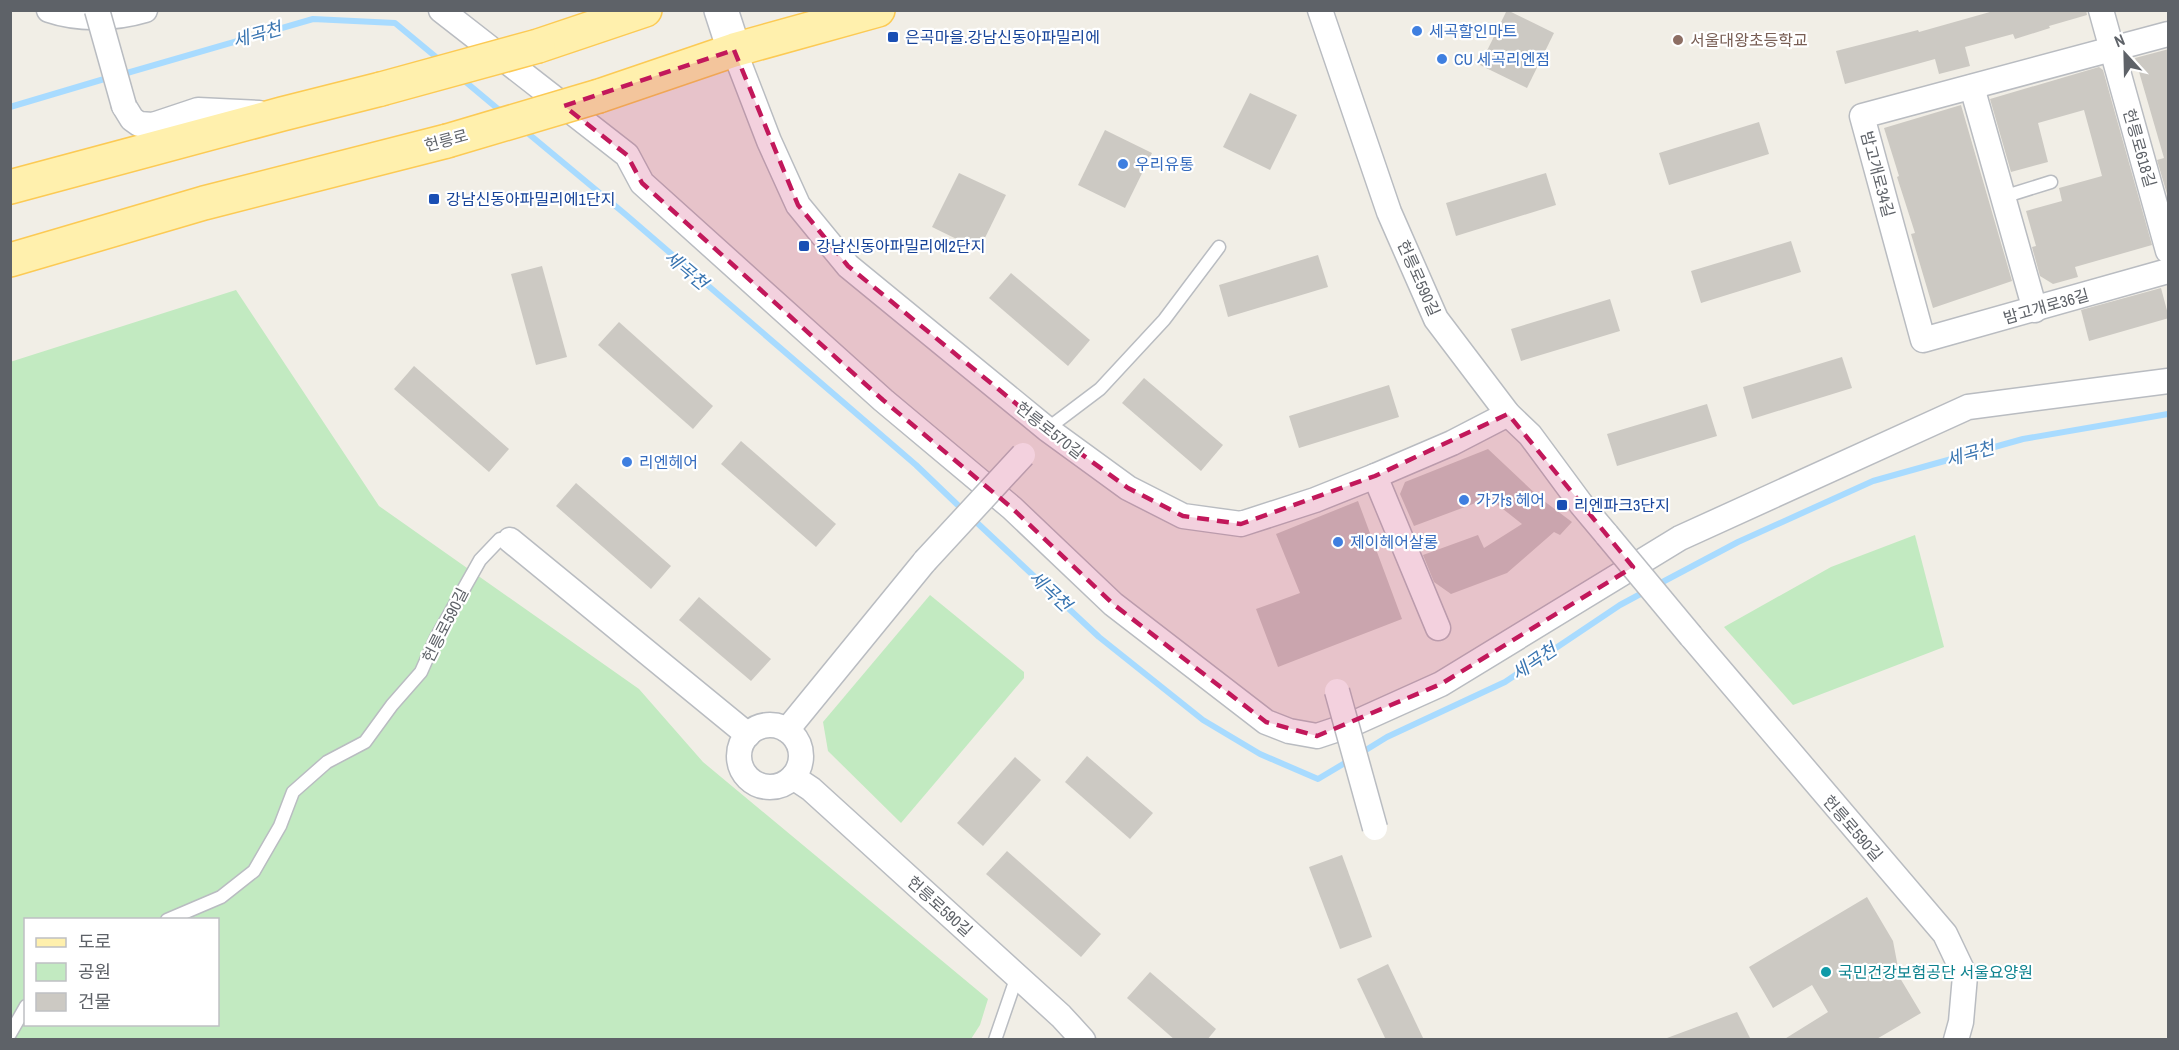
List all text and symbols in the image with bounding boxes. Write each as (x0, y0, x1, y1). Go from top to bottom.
water label: 세곡천 (230, 15, 287, 53)
place label: 세곡할인마트 (1429, 20, 1517, 42)
marker: 세곡할인마트 (1410, 24, 1424, 38)
north arrow (2095, 24, 2155, 84)
place label: 은곡마을.강남신동아파밀리에 (905, 26, 1100, 48)
text: N (2111, 28, 2128, 52)
place label: 서울대왕초등학교 (1690, 29, 1808, 51)
marker: 은곡마을.강남신동아파밀리에 (886, 30, 900, 44)
marker: 서울대왕초등학교 (1671, 33, 1685, 47)
place label: CU 세곡리엔점 (1454, 48, 1550, 70)
marker: CU 세곡리엔점 (1435, 52, 1449, 66)
street label: 헌릉로618길 (2118, 106, 2162, 190)
street label: 헌릉로 (422, 124, 470, 156)
street label: 밤고개로34길 (1856, 129, 1900, 219)
place label: 우리유통 (1135, 153, 1194, 175)
marker: 우리유통 (1116, 157, 1130, 171)
place label: 강남신동아파밀리에1단지 (446, 188, 615, 210)
marker: 강남신동아파밀리에1단지 (427, 192, 441, 206)
place label: 강남신동아파밀리에2단지 (816, 235, 985, 257)
street label: 헌릉로590길 (1393, 237, 1445, 319)
marker: 강남신동아파밀리에2단지 (797, 239, 811, 253)
water label: 세곡천 (659, 244, 715, 297)
street label: 밤고개로36길 (2001, 283, 2091, 329)
street label: 헌릉로570길 (1011, 396, 1089, 464)
water label: 세곡천 (1943, 434, 2000, 472)
place label: 리엔헤어 (639, 451, 698, 473)
marker: 리엔헤어 (620, 455, 634, 469)
place label: 가가s 헤어 (1476, 489, 1545, 511)
marker: 가가s 헤어 (1457, 493, 1471, 507)
place label: 리엔파크3단지 (1574, 494, 1670, 516)
marker: 리엔파크3단지 (1555, 498, 1569, 512)
place label: 제이헤어살롱 (1350, 531, 1438, 553)
marker: 제이헤어살롱 (1331, 535, 1345, 549)
water label: 세곡천 (1024, 565, 1079, 618)
street label: 헌릉로590길 (417, 584, 473, 666)
water label: 세곡천 (1506, 636, 1563, 686)
street label: 헌릉로590길 (1818, 790, 1888, 866)
street label: 헌릉로590길 (903, 871, 977, 941)
legend (24, 918, 219, 1026)
text: 도로 (78, 929, 111, 954)
text: 공원 (78, 959, 111, 984)
place label: 국민건강보험공단 서울요양원 (1838, 961, 2033, 983)
marker: 국민건강보험공단 서울요양원 (1819, 965, 1833, 979)
text: 건물 (78, 989, 111, 1014)

